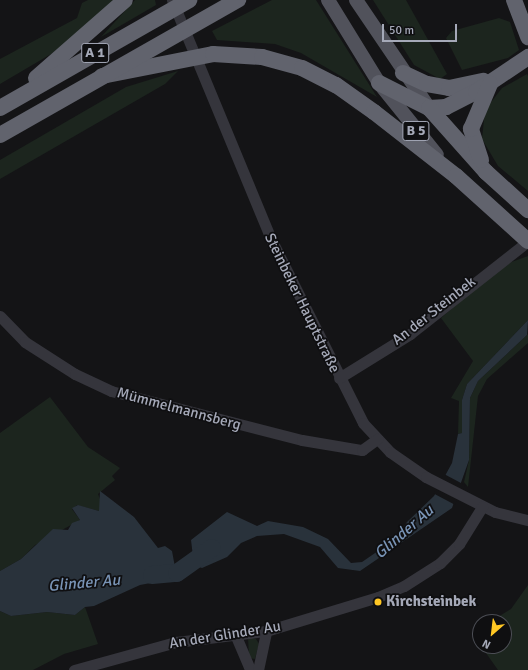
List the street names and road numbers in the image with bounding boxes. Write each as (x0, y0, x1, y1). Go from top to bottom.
road number: A 1 (81, 41, 109, 65)
road number: B 5 (402, 119, 430, 143)
street label: Steinbeker Hauptstraße (260, 230, 344, 376)
street label: An der Steinbek (389, 273, 479, 349)
street label: Mümmelmannsberg (115, 384, 243, 434)
street label: An der Glinder Au (168, 617, 282, 653)

